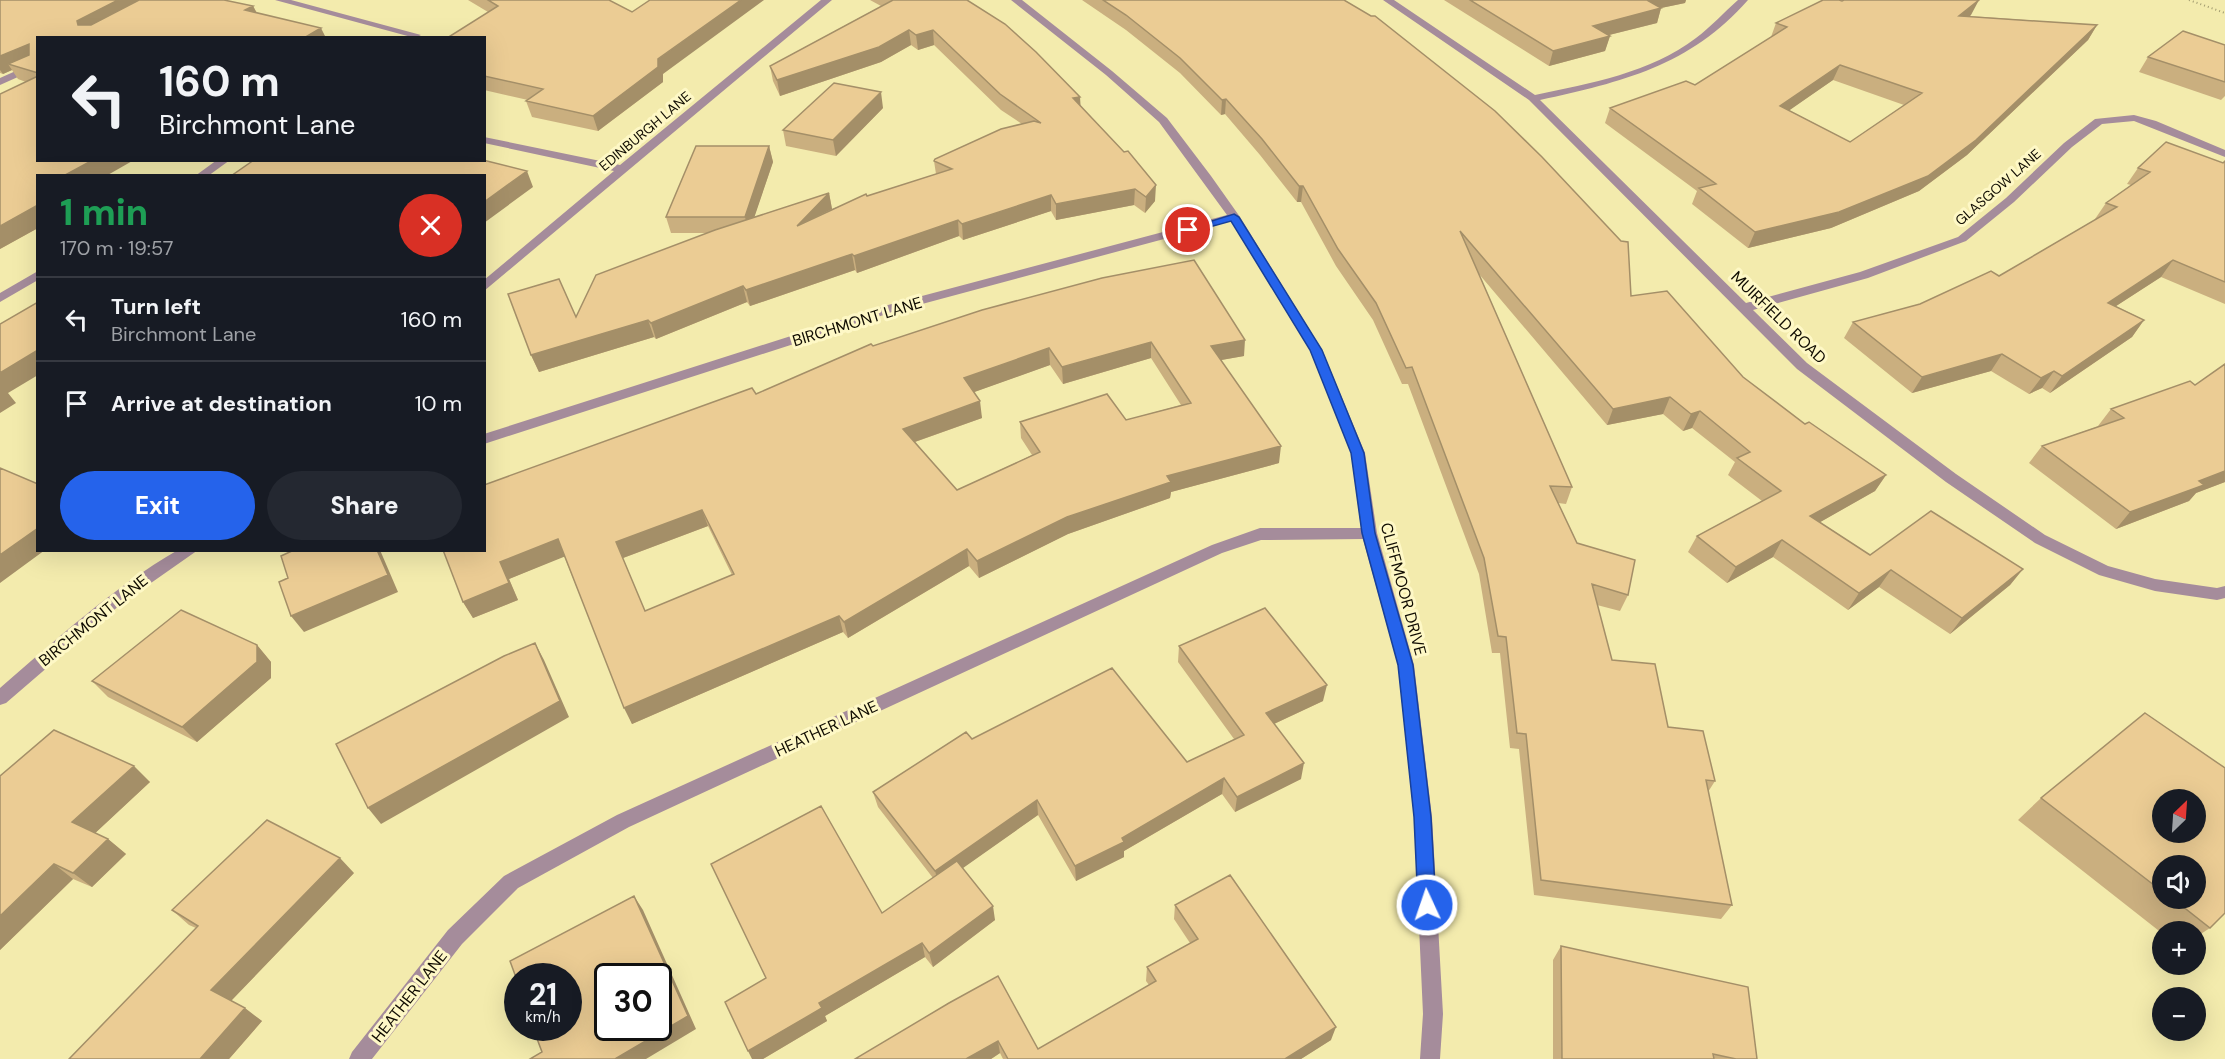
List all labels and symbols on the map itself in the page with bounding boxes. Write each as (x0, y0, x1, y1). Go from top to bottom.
street label: EDINBURGH LANE (595, 87, 695, 175)
street label: GLASGOW LANE (1951, 145, 2045, 229)
pin (1162, 204, 1213, 255)
street label: MUIRFIELD ROAD (1726, 266, 1831, 368)
street label: BIRCHMONT LANE (790, 292, 925, 351)
street label: CLIFFMOOR DRIVE (1376, 520, 1431, 658)
street label: BIRCHMONT LANE (34, 570, 152, 671)
street label: HEATHER LANE (771, 695, 881, 761)
north arrow (2152, 789, 2206, 843)
position arrow (1395, 873, 1459, 937)
street label: HEATHER LANE (367, 946, 452, 1047)
speed limit sign: 30 (594, 963, 672, 1041)

